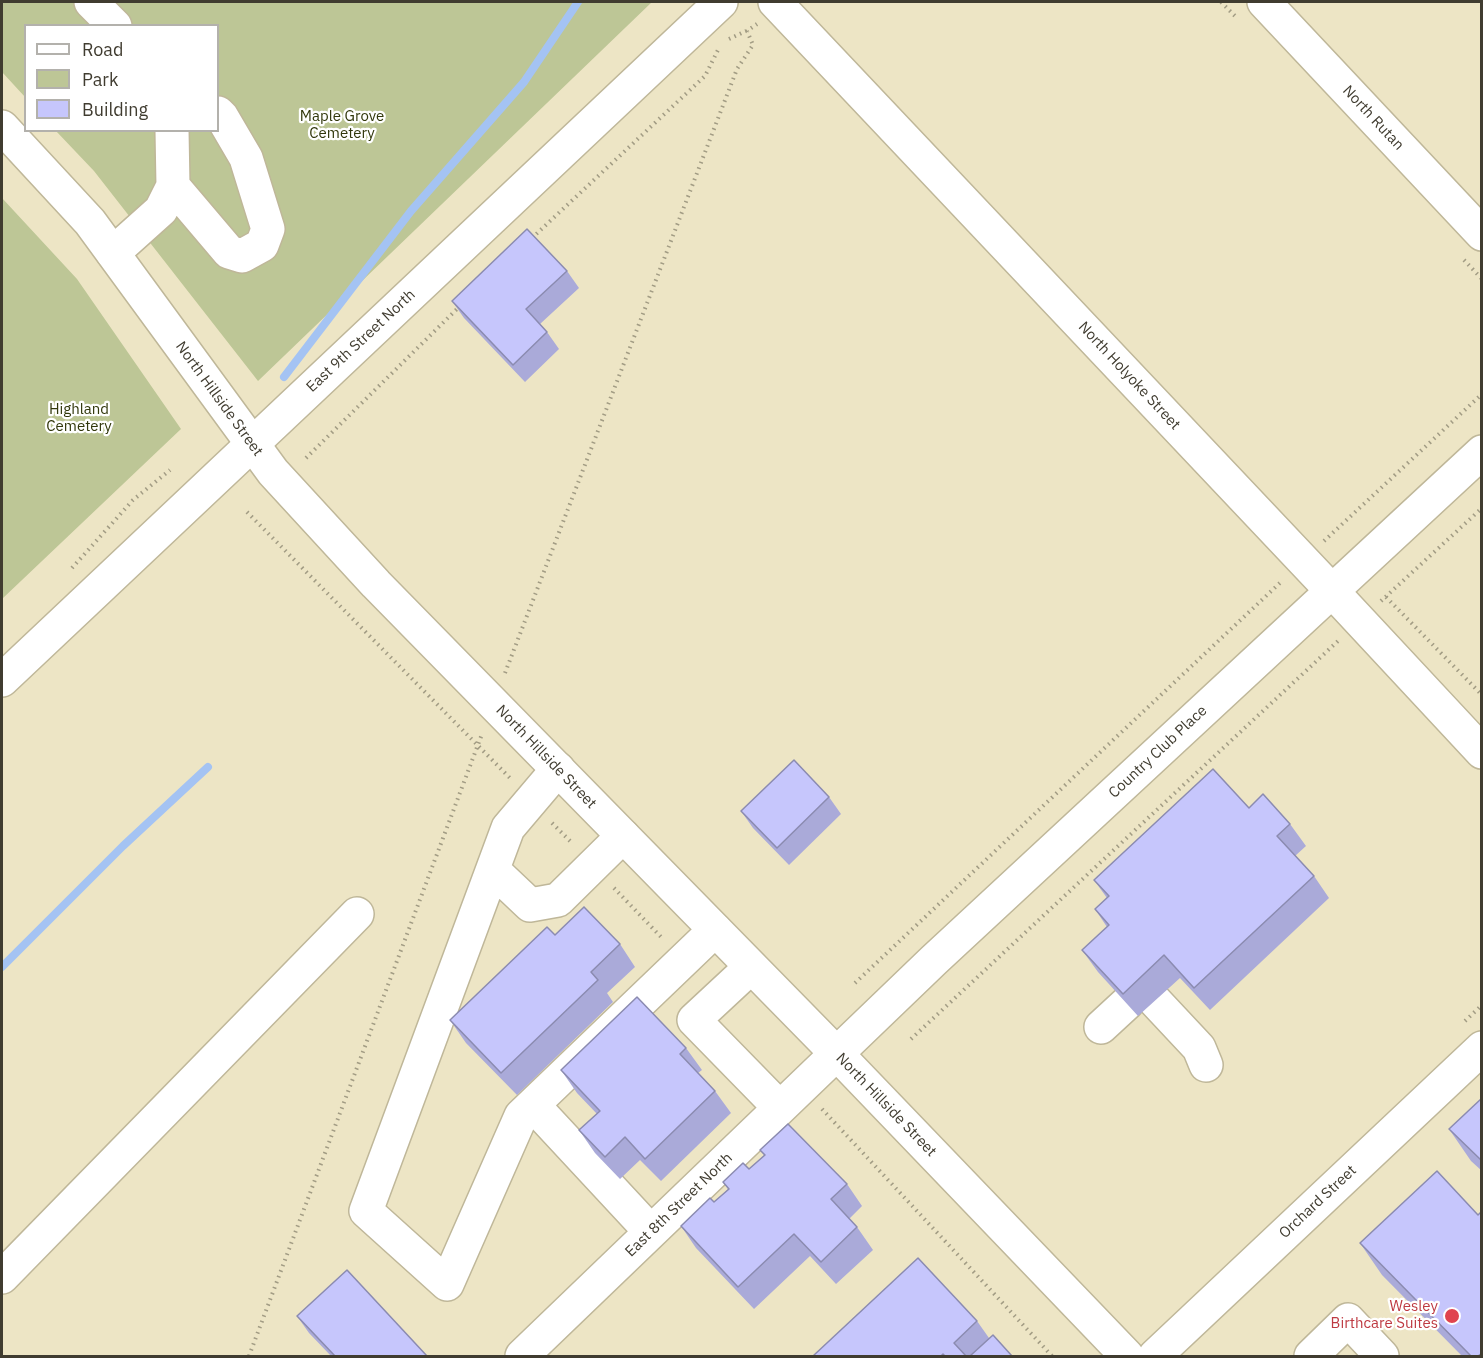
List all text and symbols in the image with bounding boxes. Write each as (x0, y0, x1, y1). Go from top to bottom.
legend (24, 24, 219, 132)
text: Road (82, 38, 123, 61)
text: Park (82, 68, 118, 91)
street label: North Rutan (1339, 82, 1407, 154)
text: Building (82, 98, 148, 121)
park label: Maple Grove Cemetery (300, 108, 384, 143)
street label: East 9th Street North (303, 286, 419, 396)
street label: North Holyoke Street (1074, 318, 1184, 434)
street label: North Hillside Street (171, 338, 267, 460)
park label: Highland Cemetery (46, 401, 112, 436)
street label: North Hillside Street (492, 701, 600, 813)
street label: Country Club Place (1105, 702, 1211, 802)
street label: North Hillside Street (832, 1049, 940, 1161)
street label: East 8th Street North (622, 1149, 736, 1261)
street label: Orchard Street (1276, 1162, 1360, 1242)
place label: Wesley Birthcare Suites (1331, 1298, 1438, 1333)
marker: Wesley Birthcare Suites (1443, 1307, 1461, 1325)

